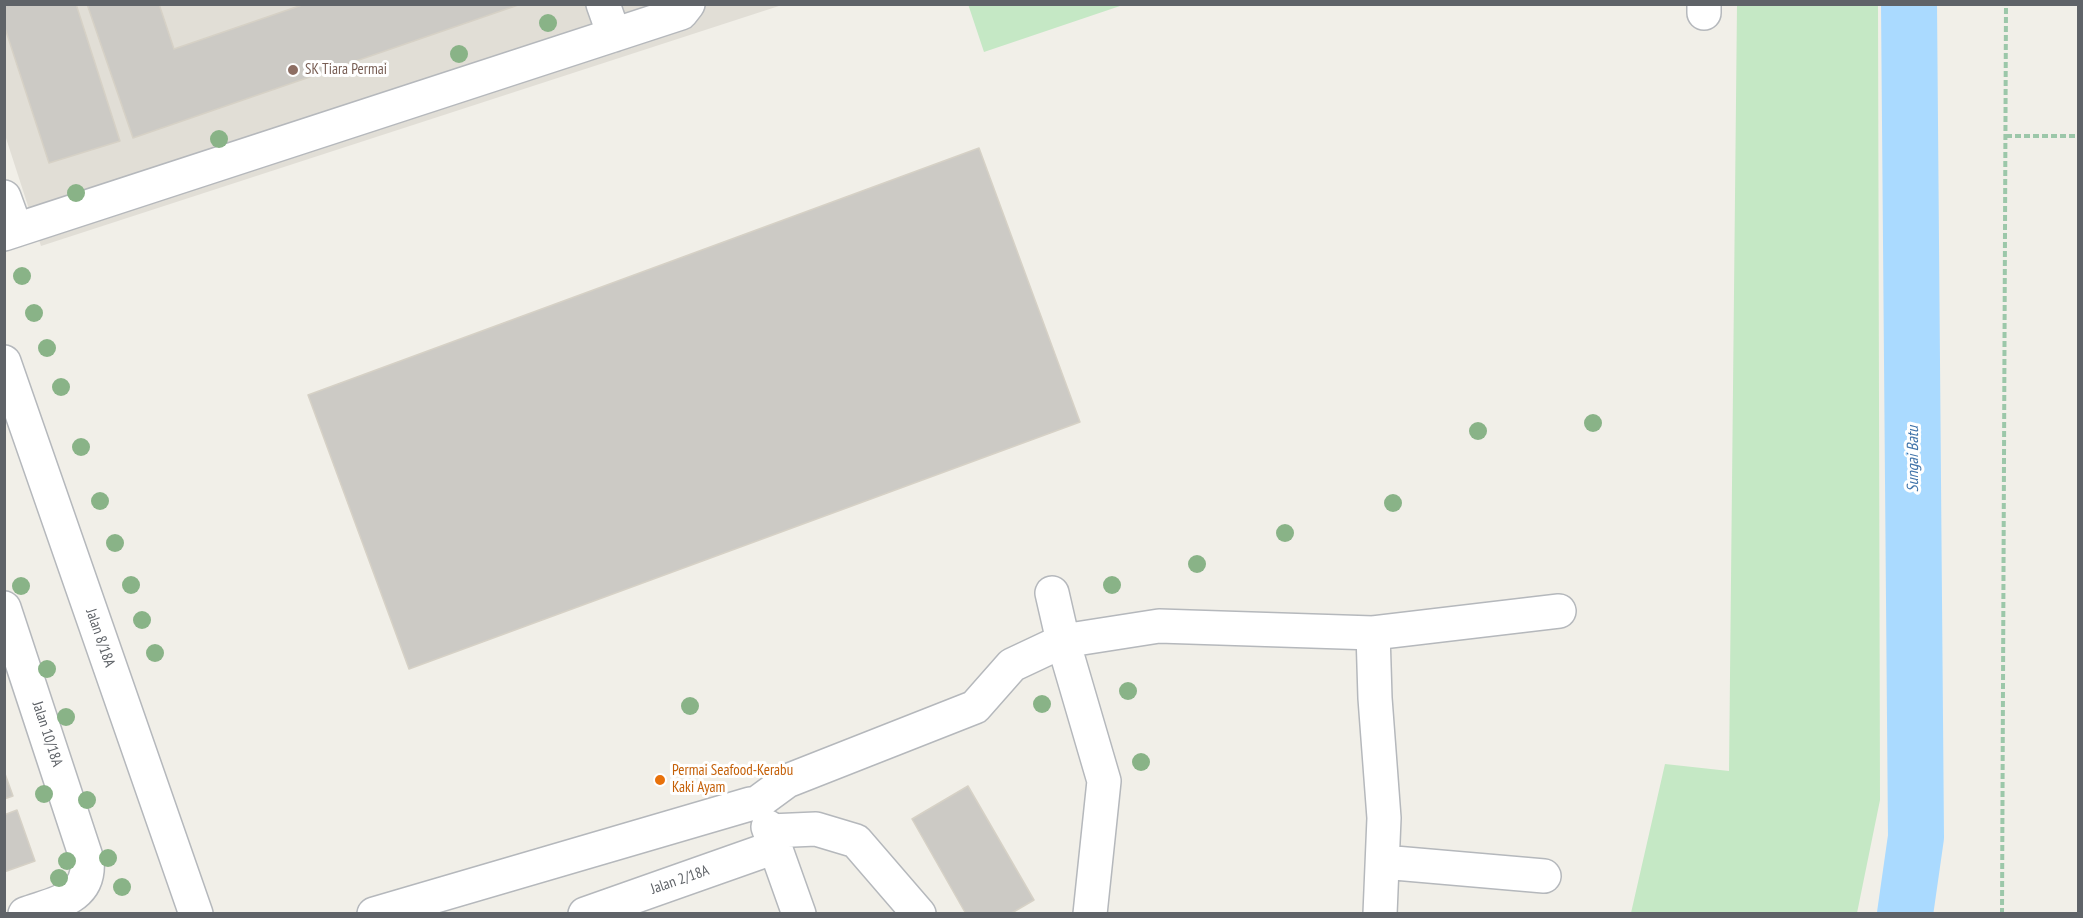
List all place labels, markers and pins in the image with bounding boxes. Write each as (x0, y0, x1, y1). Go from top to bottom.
place label: SK Tiara Permai (305, 61, 387, 79)
marker: SK Tiara Permai (286, 63, 300, 77)
place label: Permai Seafood-Kerabu Kaki Ayam (672, 762, 793, 797)
marker: Permai Seafood-Kerabu Kaki Ayam (653, 773, 667, 787)

